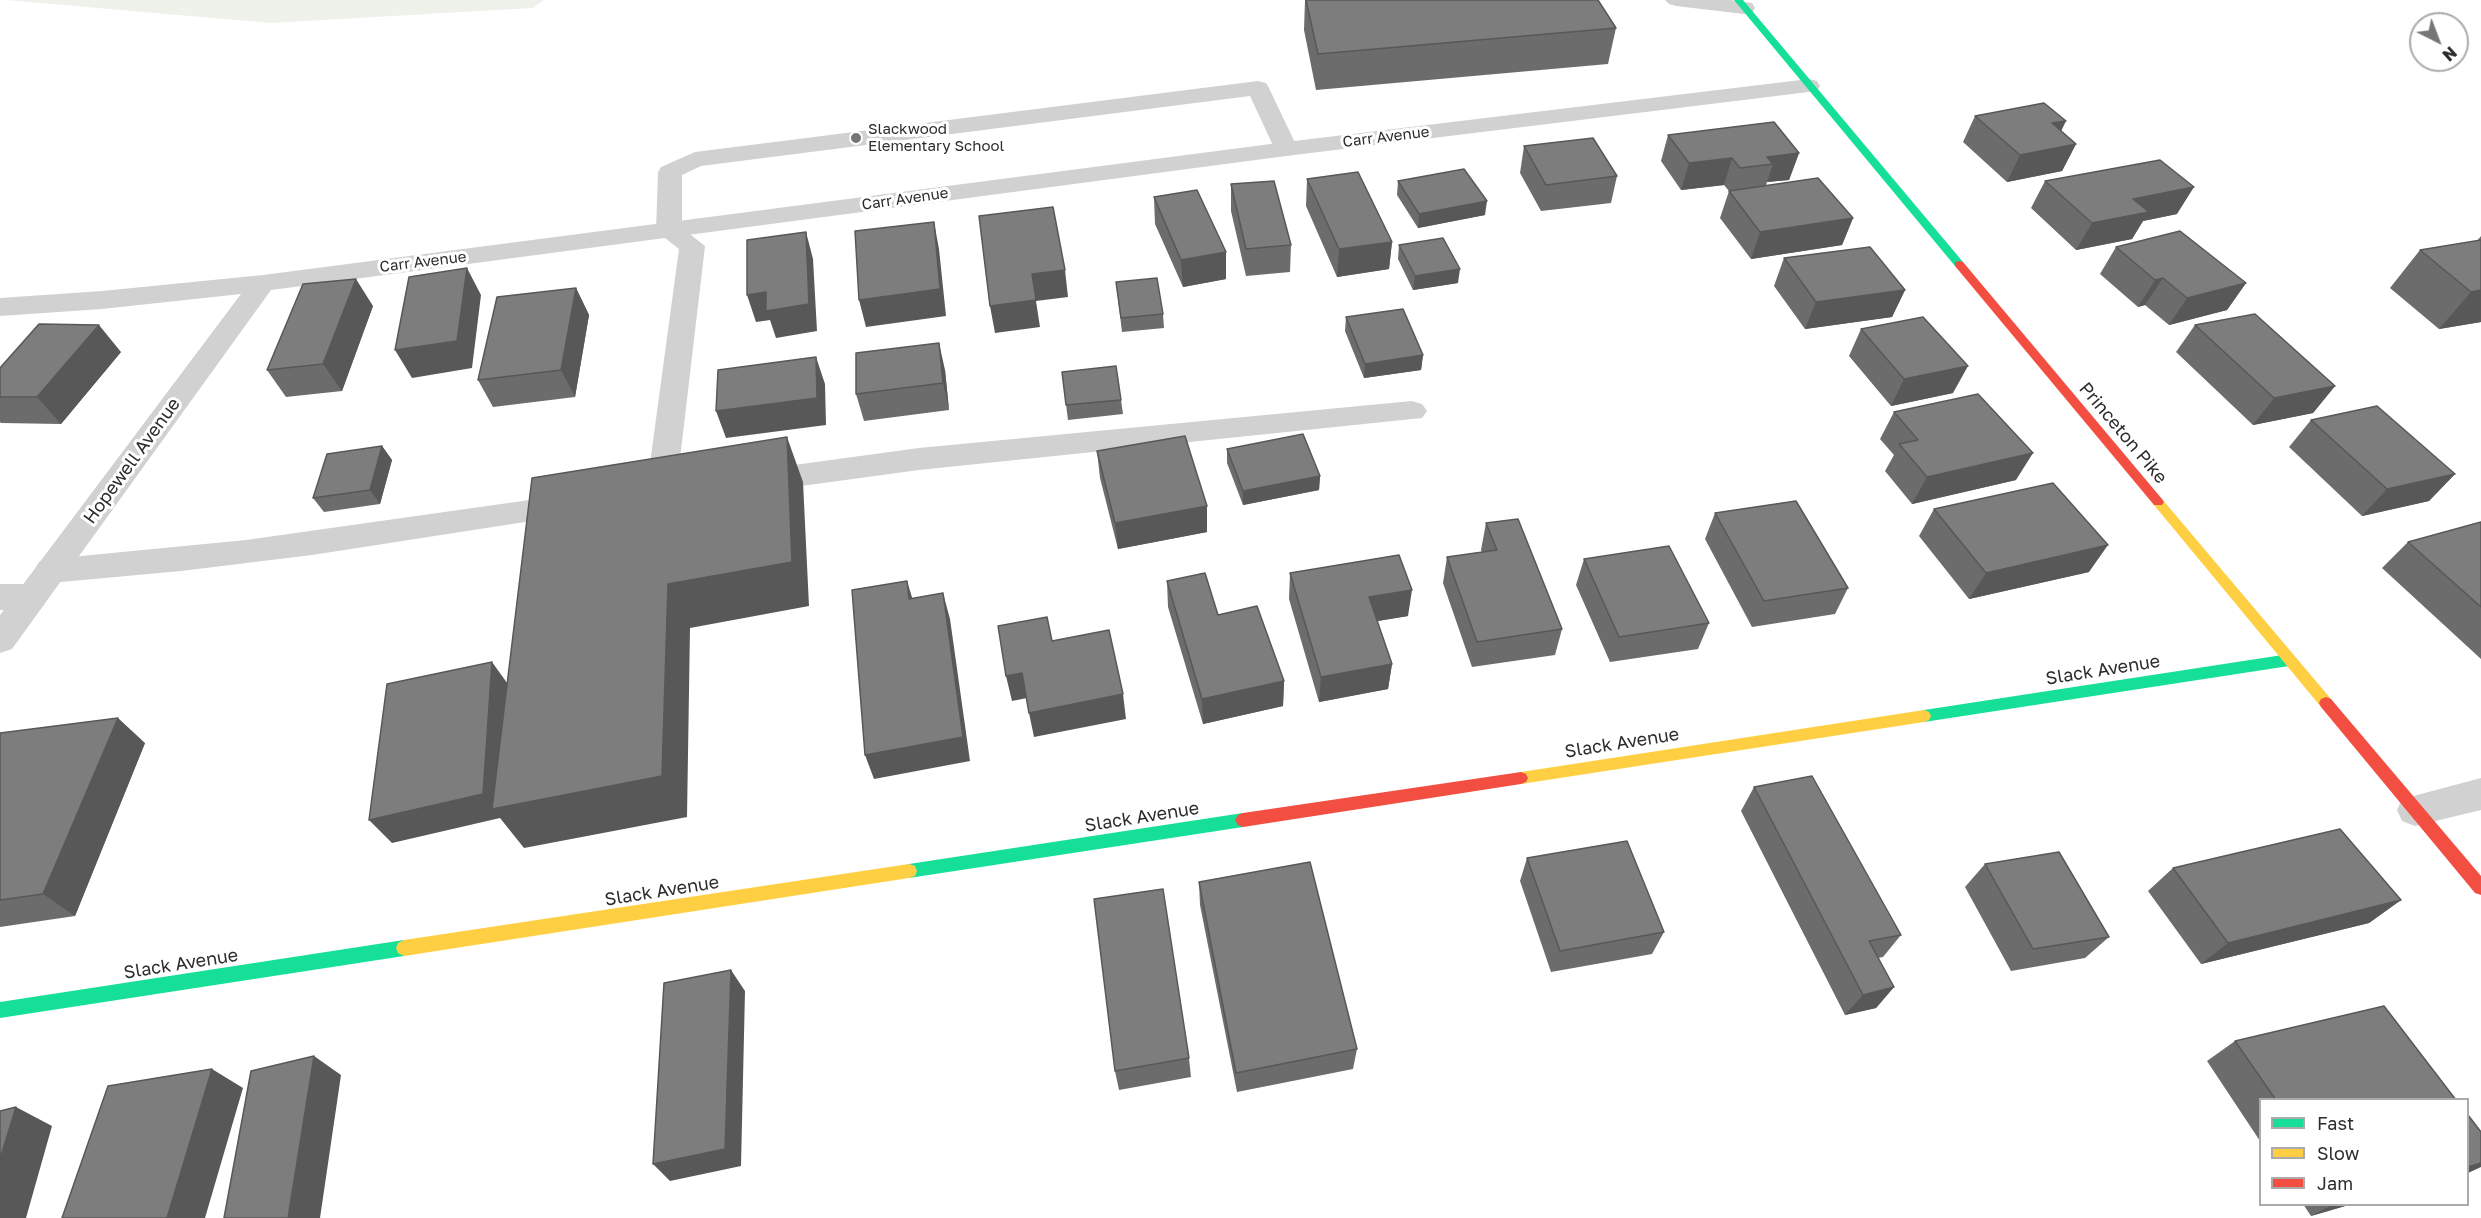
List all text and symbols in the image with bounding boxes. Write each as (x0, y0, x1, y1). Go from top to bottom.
north arrow (2409, 12, 2469, 72)
text: N (2438, 42, 2461, 65)
place label: Slackwood Elementary School (868, 120, 1004, 155)
street label: Carr Avenue (1342, 123, 1430, 151)
marker: Slackwood Elementary School (849, 131, 863, 145)
street label: Carr Avenue (861, 184, 949, 214)
street label: Carr Avenue (379, 248, 467, 276)
street label: Princeton Pike (2074, 378, 2172, 488)
street label: Hopewell Avenue (79, 394, 185, 528)
street label: Slack Avenue (2044, 650, 2162, 690)
street label: Slack Avenue (1563, 723, 1681, 763)
street label: Slack Avenue (1083, 797, 1201, 837)
street label: Slack Avenue (603, 871, 721, 911)
street label: Slack Avenue (122, 944, 240, 984)
legend (2259, 1098, 2469, 1206)
text: Fast (2317, 1112, 2354, 1134)
text: Slow (2317, 1142, 2359, 1164)
text: Jam (2317, 1172, 2353, 1194)

